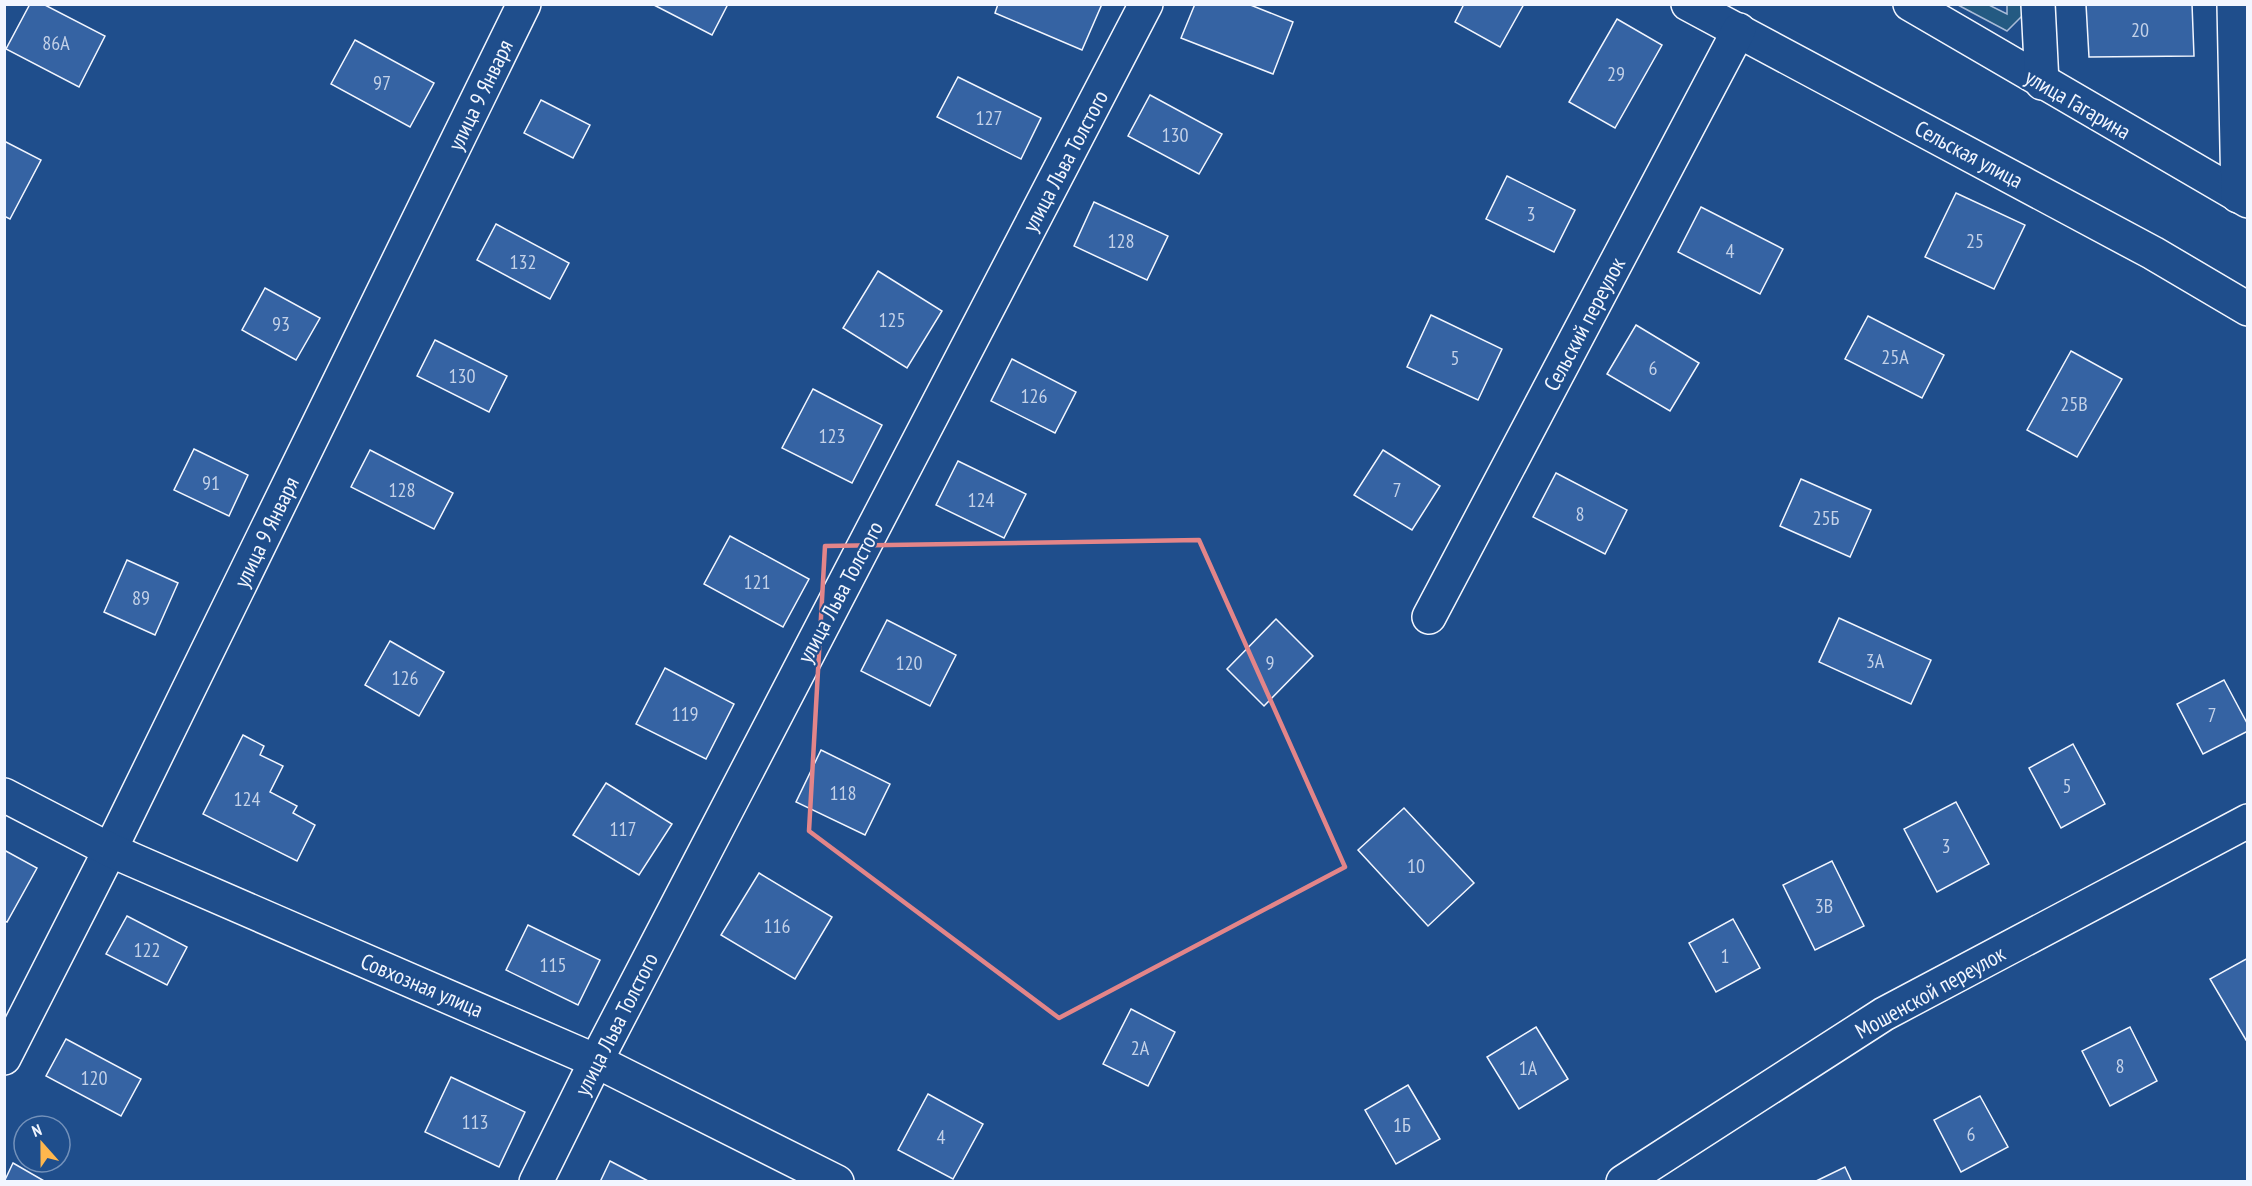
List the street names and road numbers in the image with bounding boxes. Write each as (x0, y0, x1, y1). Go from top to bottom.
street label: улица 9 Января (441, 35, 519, 155)
street label: улица Гагарина (2020, 63, 2136, 145)
street label: улица Льва Толстого (1016, 85, 1114, 237)
street label: Сельская улица (1910, 114, 2028, 194)
street label: Сельский переулок (1537, 252, 1631, 396)
street label: улица 9 Января (227, 472, 305, 592)
street label: улица Льва Толстого (791, 516, 889, 668)
street label: Мошенской переулок (1850, 939, 2010, 1045)
street label: Совхозная улица (357, 947, 487, 1023)
street label: улица Льва Толстого (568, 948, 664, 1100)

